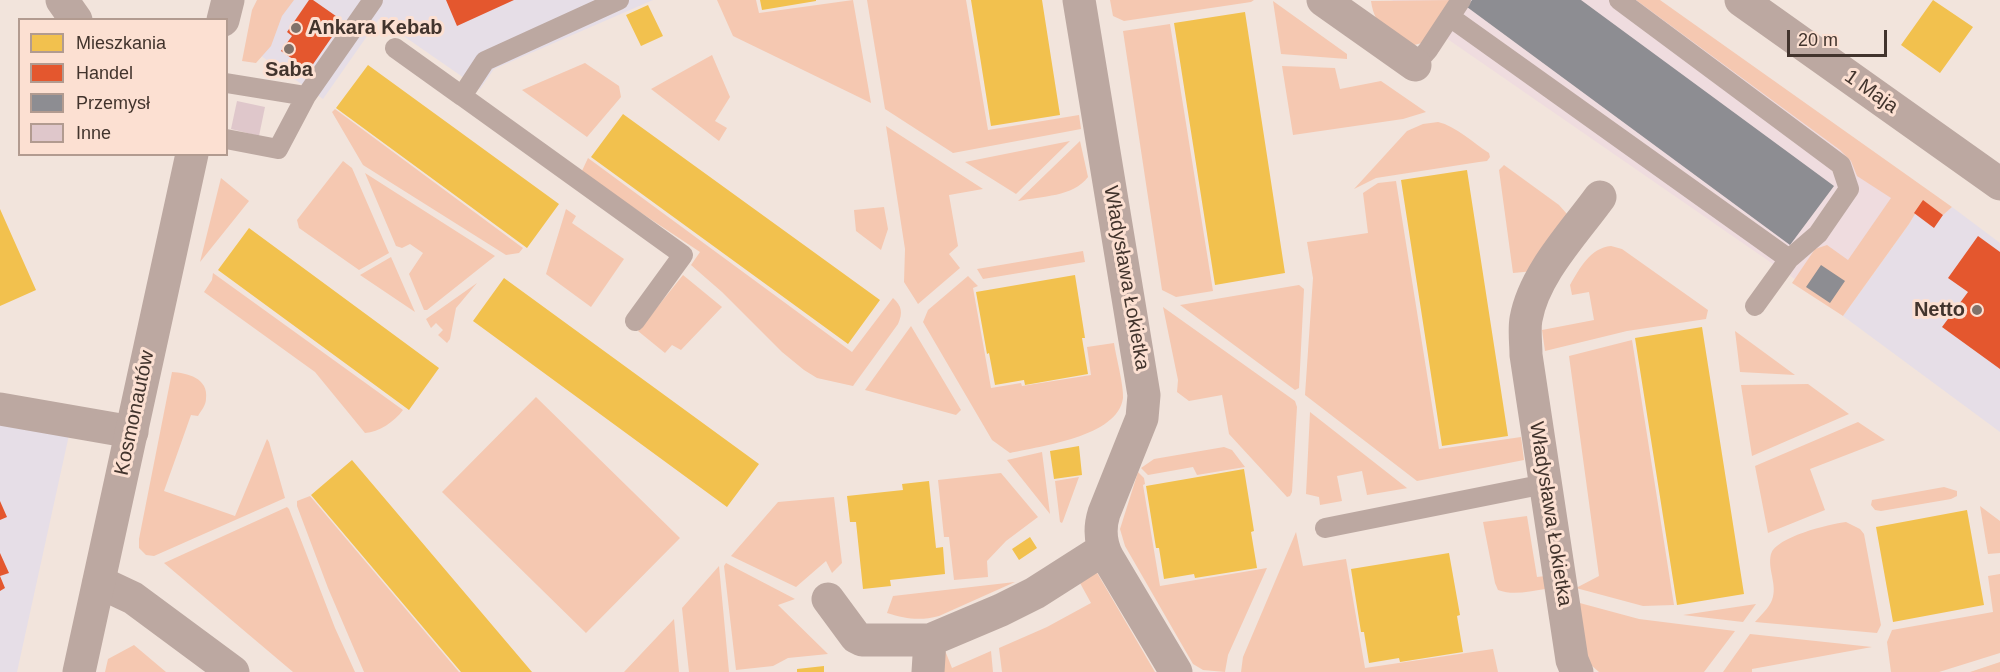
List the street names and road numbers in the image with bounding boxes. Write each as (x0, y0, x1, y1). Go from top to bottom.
street label: 1 Maja (1840, 65, 1902, 119)
street label: Władysława Łokietka (1098, 184, 1154, 372)
street label: Kosmonautów (110, 349, 160, 477)
street label: Władysława Łokietka (1524, 420, 1576, 608)

